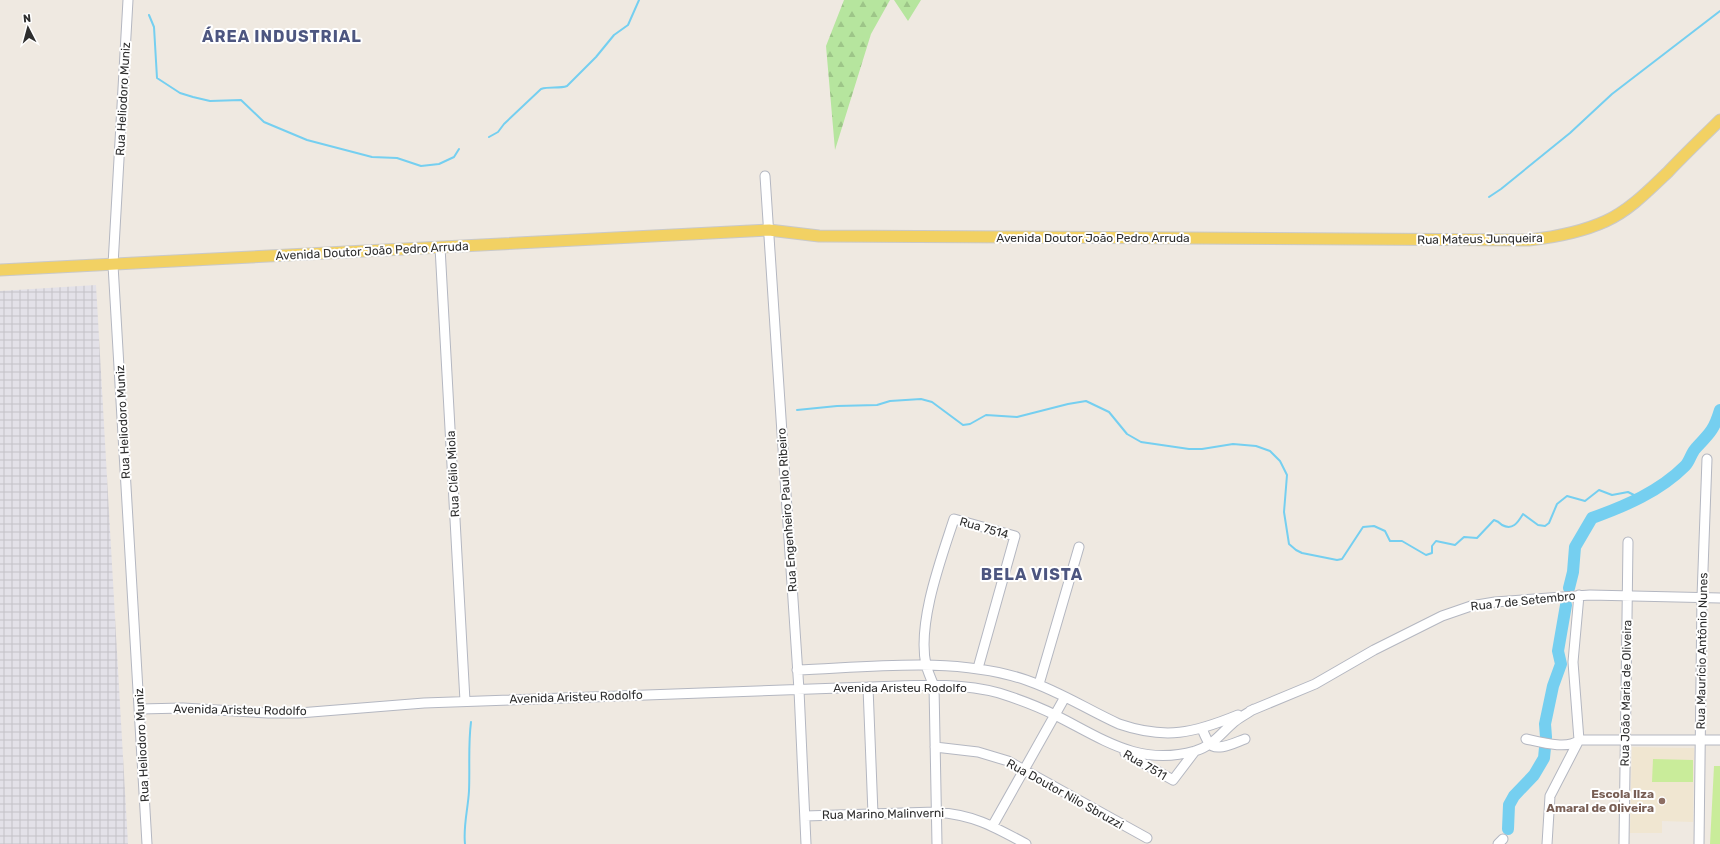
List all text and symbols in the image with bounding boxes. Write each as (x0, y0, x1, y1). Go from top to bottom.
north arrow (8, 8, 48, 48)
text: N (22, 12, 32, 25)
district label: ÁREA INDUSTRIAL (202, 26, 362, 46)
street label: Rua Heliodoro Muniz (113, 42, 133, 156)
street label: Avenida Doutor João Pedro Arruda (996, 231, 1190, 245)
street label: Rua Mateus Junqueira (1417, 231, 1543, 247)
street label: Avenida Doutor João Pedro Arruda (275, 239, 469, 263)
street label: Rua Heliodoro Muniz (113, 365, 133, 479)
street label: Rua Engenheiro Paulo Ribeiro (774, 427, 800, 593)
street label: Rua Clélio Miola (444, 430, 462, 518)
street label: Rua 7514 (958, 514, 1011, 542)
district label: BELA VISTA (981, 565, 1083, 584)
street label: Rua Maurício Antônio Nunes (1694, 572, 1710, 730)
street label: Rua 7 de Setembro (1470, 589, 1576, 613)
street label: Rua João Maria de Oliveira (1618, 620, 1634, 766)
street label: Avenida Aristeu Rodolfo (833, 681, 967, 695)
street label: Rua Heliodoro Muniz (132, 688, 152, 802)
street label: Avenida Aristeu Rodolfo (509, 688, 643, 706)
street label: Avenida Aristeu Rodolfo (173, 702, 307, 718)
street label: Rua 7511 (1121, 747, 1169, 783)
street label: Rua Doutor Nilo Sbruzzi (1004, 756, 1126, 832)
place label: Escola Ilza Amaral de Oliveira (1546, 787, 1654, 815)
marker: Escola Ilza Amaral de Oliveira (1657, 796, 1667, 806)
street label: Rua Marino Malinverni (822, 806, 944, 822)

